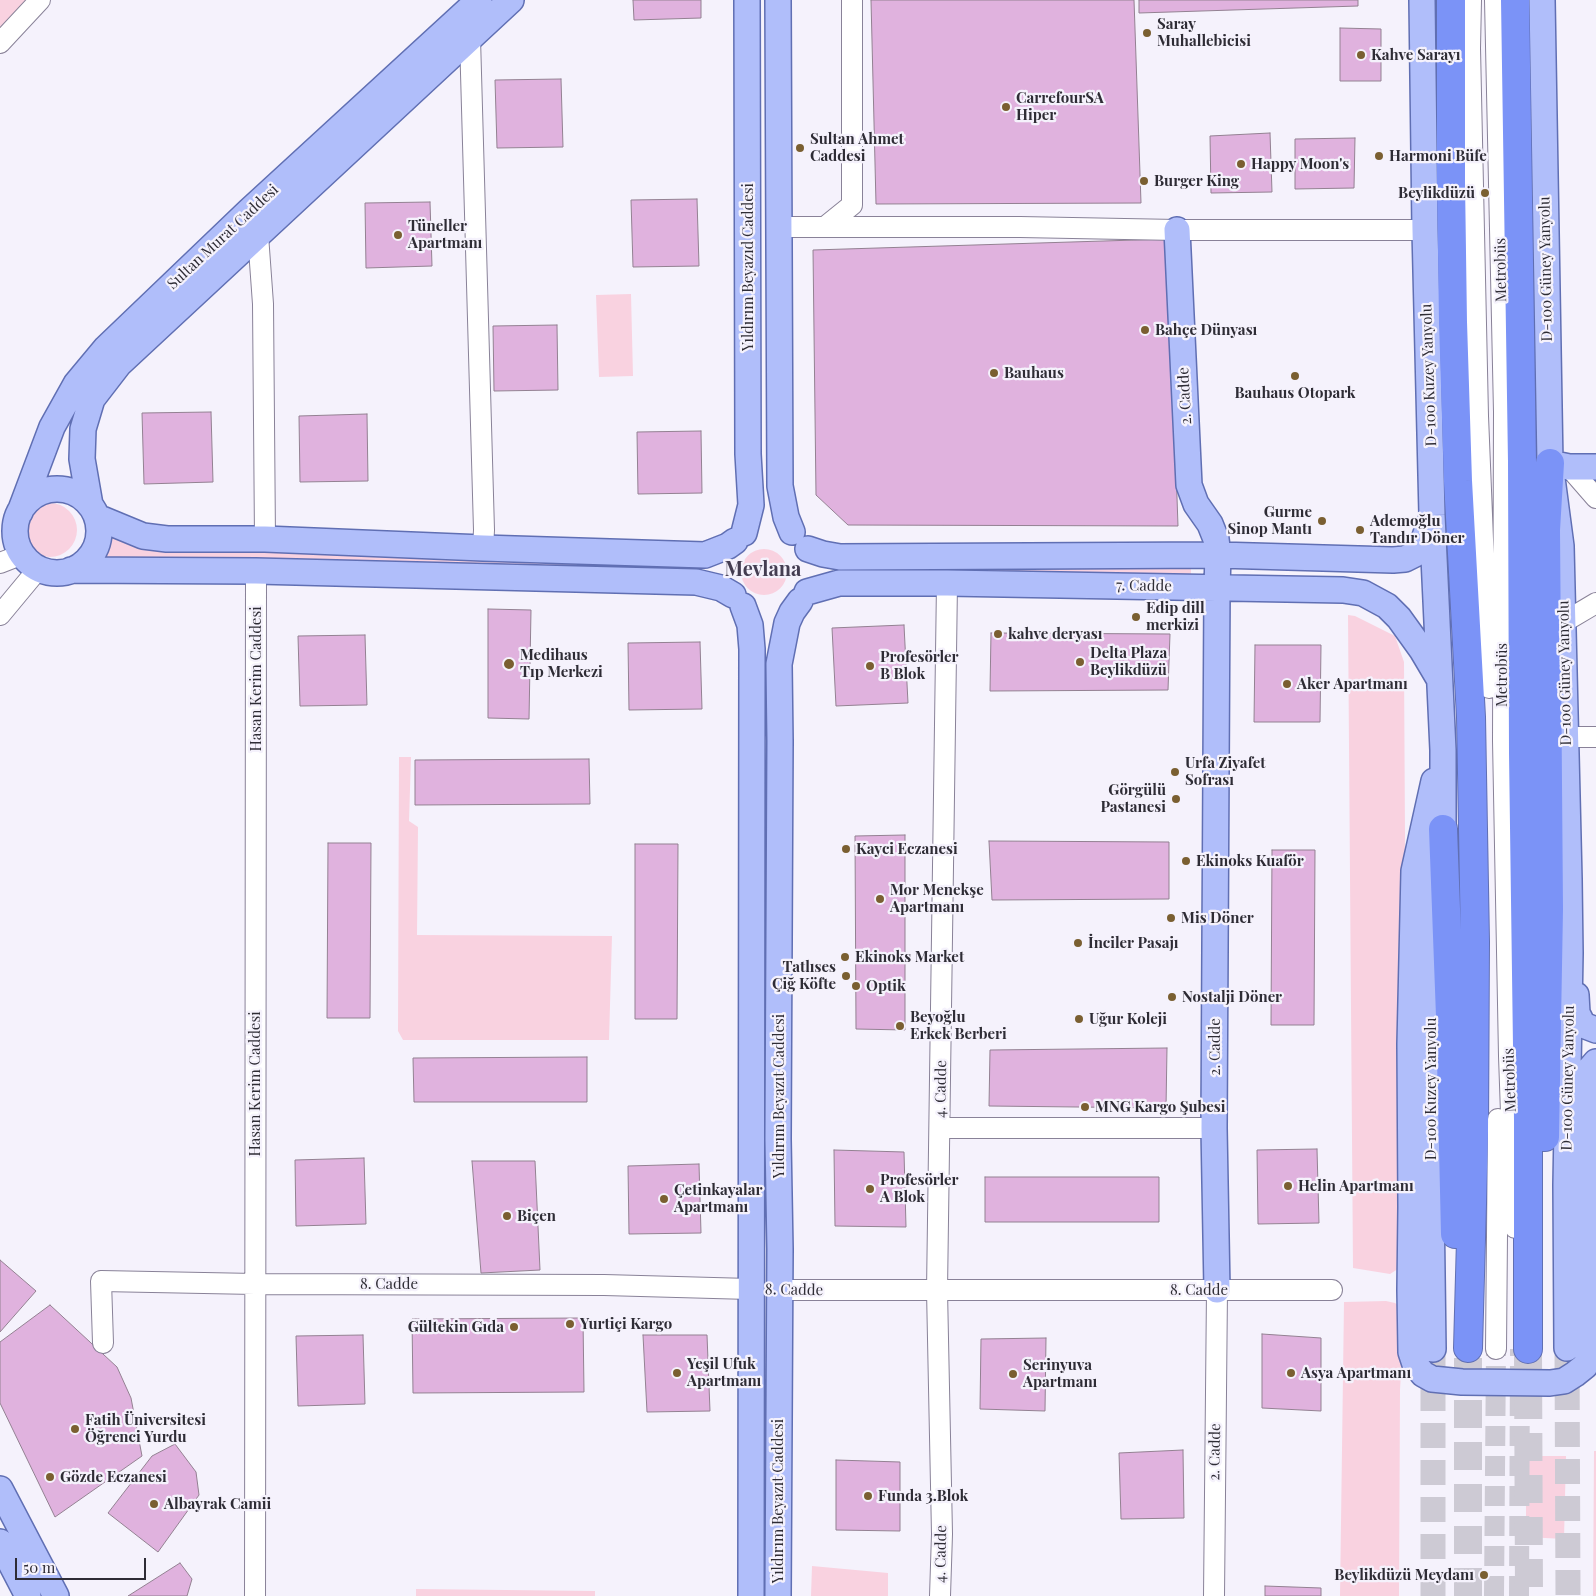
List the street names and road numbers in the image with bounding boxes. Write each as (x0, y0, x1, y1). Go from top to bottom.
street label: Sultan Murat Caddesi (164, 181, 282, 293)
street label: Yıldırım Beyazıd Caddesi (739, 183, 757, 351)
street label: D-100 Güney Yanyolu (1536, 196, 1556, 342)
street label: Metrobüs (1491, 238, 1511, 302)
street label: D-100 Kuzey Yanyolu (1418, 303, 1440, 447)
street label: 2. Cadde (1175, 367, 1195, 425)
street label: 7. Cadde (1116, 577, 1172, 595)
street label: D-100 Güney Yanyolu (1555, 600, 1575, 746)
street label: Hasan Kerim Caddesi (247, 606, 265, 752)
street label: Metrobüs (1493, 643, 1511, 707)
street label: D-100 Güney Yanyolu (1558, 1005, 1578, 1151)
street label: Hasan Kerim Caddesi (246, 1011, 264, 1157)
street label: Yıldırım Beyazıt Caddesi (770, 1014, 788, 1178)
street label: 2. Cadde (1206, 1018, 1224, 1076)
street label: D-100 Kuzey Yanyolu (1422, 1018, 1440, 1160)
street label: Metrobüs (1500, 1048, 1520, 1112)
street label: 4. Cadde (931, 1060, 951, 1118)
street label: 8. Cadde (360, 1275, 418, 1293)
street label: 8. Cadde (765, 1280, 823, 1300)
street label: 8. Cadde (1170, 1281, 1228, 1299)
street label: Yıldırım Beyazıt Caddesi (769, 1419, 787, 1583)
street label: 2. Cadde (1205, 1423, 1225, 1481)
street label: 4. Cadde (931, 1525, 951, 1583)

